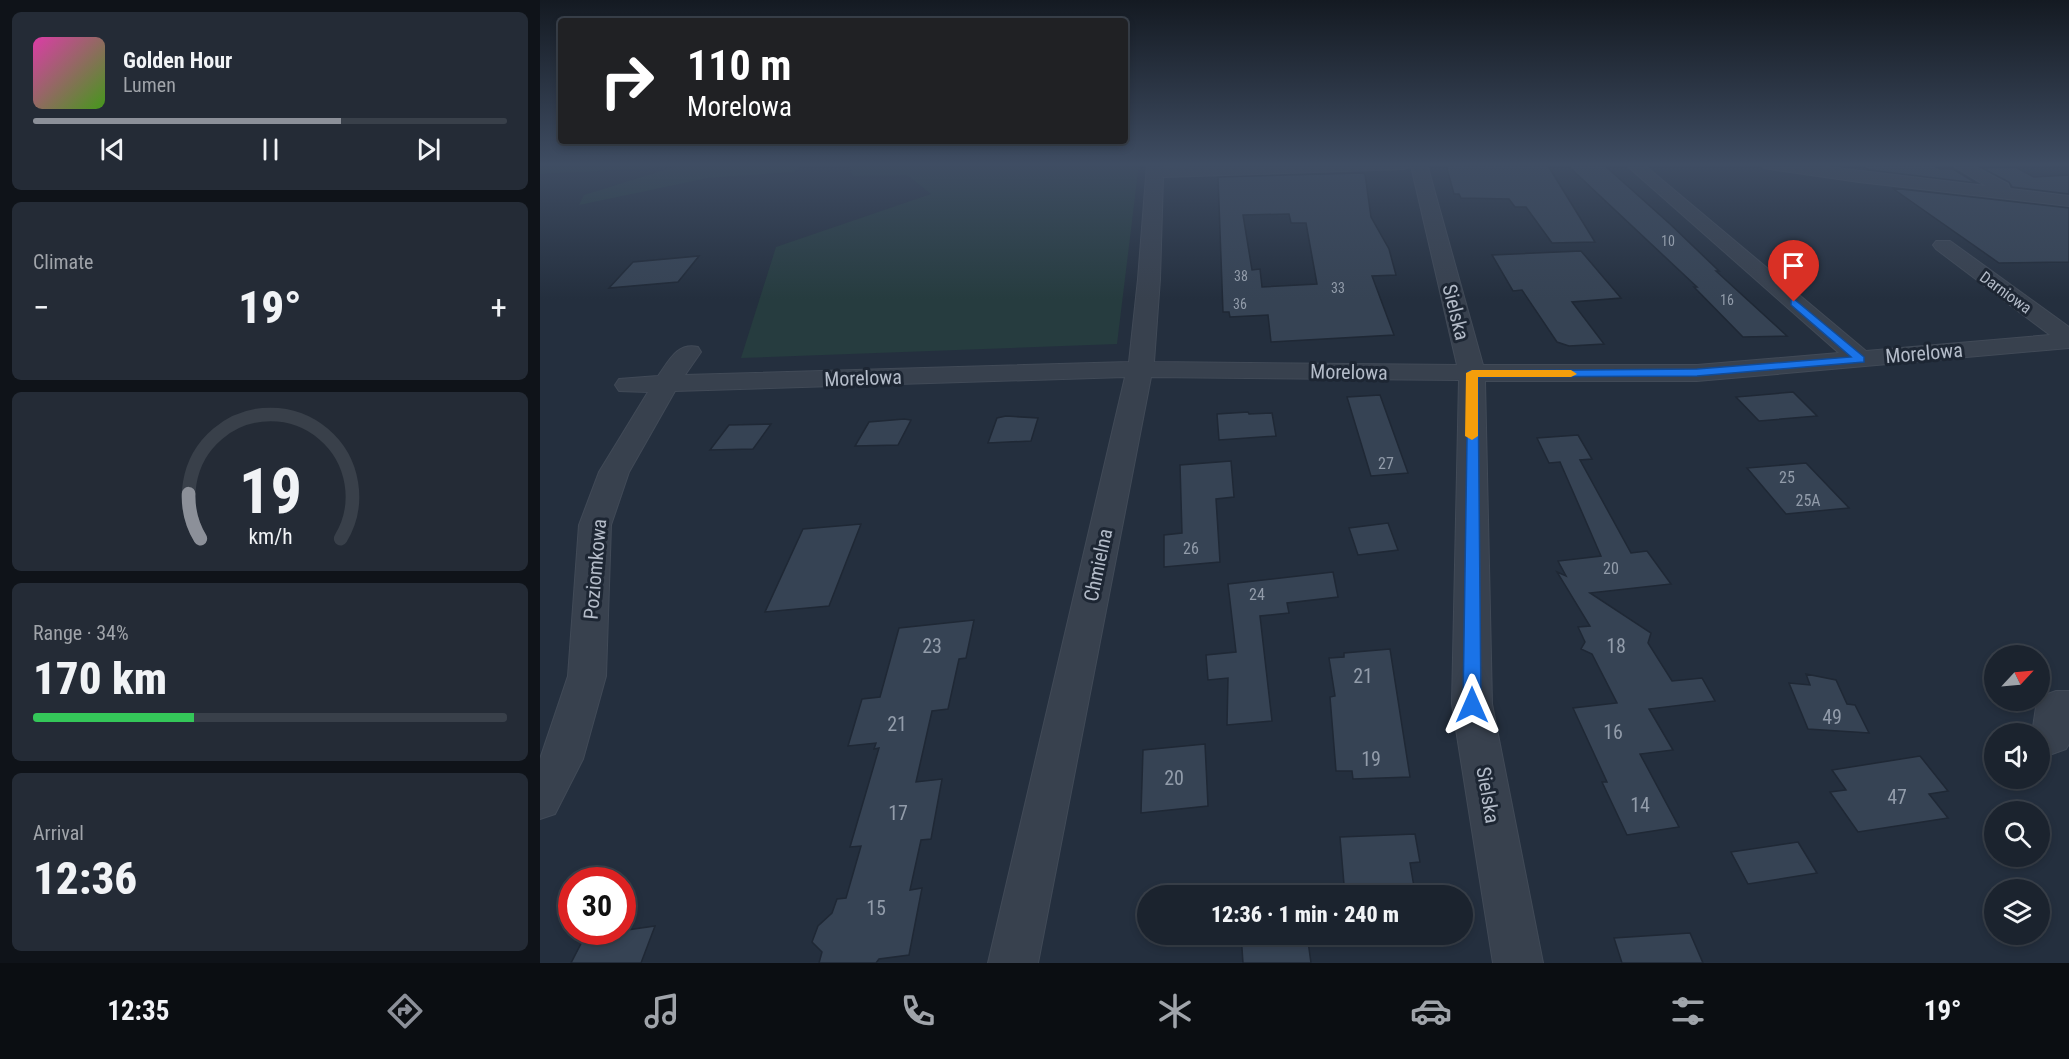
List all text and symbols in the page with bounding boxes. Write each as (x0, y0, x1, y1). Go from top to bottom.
text: 110 m (687, 41, 792, 90)
icon: right (588, 42, 666, 120)
text: Golden Hour (123, 48, 232, 73)
text: Lumen (123, 73, 176, 97)
text: Morelowa (687, 91, 792, 123)
icon: previous (96, 133, 129, 166)
icon: pause (254, 133, 287, 166)
icon: next (412, 133, 445, 166)
house number: 10 (1661, 233, 1675, 249)
pin (1768, 240, 1819, 302)
icon: arrive (1777, 249, 1810, 282)
text: Climate (33, 250, 93, 274)
street label: Darniowa (1976, 267, 2035, 317)
house number: 38 (1234, 268, 1248, 284)
house number: 33 (1331, 280, 1345, 296)
text: 19° (238, 281, 302, 334)
street label: Sielska (1438, 282, 1474, 342)
text: − (33, 288, 50, 327)
text: + (491, 288, 507, 327)
house number: 16 (1720, 292, 1734, 308)
house number: 36 (1233, 296, 1247, 312)
street label: Morelowa (1884, 338, 1964, 368)
street label: Morelowa (1310, 359, 1388, 385)
street label: Morelowa (824, 365, 902, 391)
house number: 27 (1378, 454, 1394, 473)
text: 19 (238, 455, 302, 528)
house number: 25 (1779, 468, 1795, 487)
house number: 25A (1795, 491, 1821, 510)
street label: Poziomkowa (579, 518, 611, 620)
text: km/h (248, 524, 292, 549)
street label: Chmielna (1079, 526, 1117, 604)
house number: 26 (1183, 539, 1199, 558)
house number: 20 (1603, 559, 1619, 578)
house number: 24 (1249, 585, 1265, 604)
text: Range · 34% (33, 621, 129, 645)
house number: 23 (922, 634, 942, 658)
house number: 18 (1606, 634, 1626, 658)
north arrow (1984, 645, 2050, 711)
map controls (1984, 645, 2050, 945)
text: 170 km (33, 652, 167, 705)
house number: 21 (1353, 664, 1373, 688)
position arrow (1440, 673, 1504, 737)
house number: 49 (1822, 705, 1842, 729)
house number: 21 (887, 712, 907, 736)
house number: 16 (1603, 720, 1623, 744)
button: sound (1984, 723, 2050, 789)
house number: 19 (1361, 747, 1381, 771)
street label: Sielska (1471, 765, 1505, 825)
house number: 20 (1164, 766, 1184, 790)
house number: 47 (1887, 785, 1907, 809)
house number: 14 (1630, 793, 1650, 817)
house number: 17 (888, 801, 908, 825)
button: search (1984, 801, 2050, 867)
text: Arrival (33, 821, 84, 845)
text: 12:36 (33, 852, 137, 905)
speed limit sign: 30 (558, 867, 636, 945)
button: layers (1984, 879, 2050, 945)
house number: 15 (866, 896, 886, 920)
text: 12:36 · 1 min · 240 m (1211, 902, 1399, 927)
icon: directions (384, 990, 426, 1032)
icon: music (641, 990, 683, 1032)
icon: phone (897, 990, 939, 1032)
icon: climate (1154, 990, 1196, 1032)
icon: car (1410, 990, 1452, 1032)
icon: filters (1667, 990, 1709, 1032)
text: 12:35 (107, 995, 169, 1027)
text: 19° (1924, 995, 1962, 1027)

